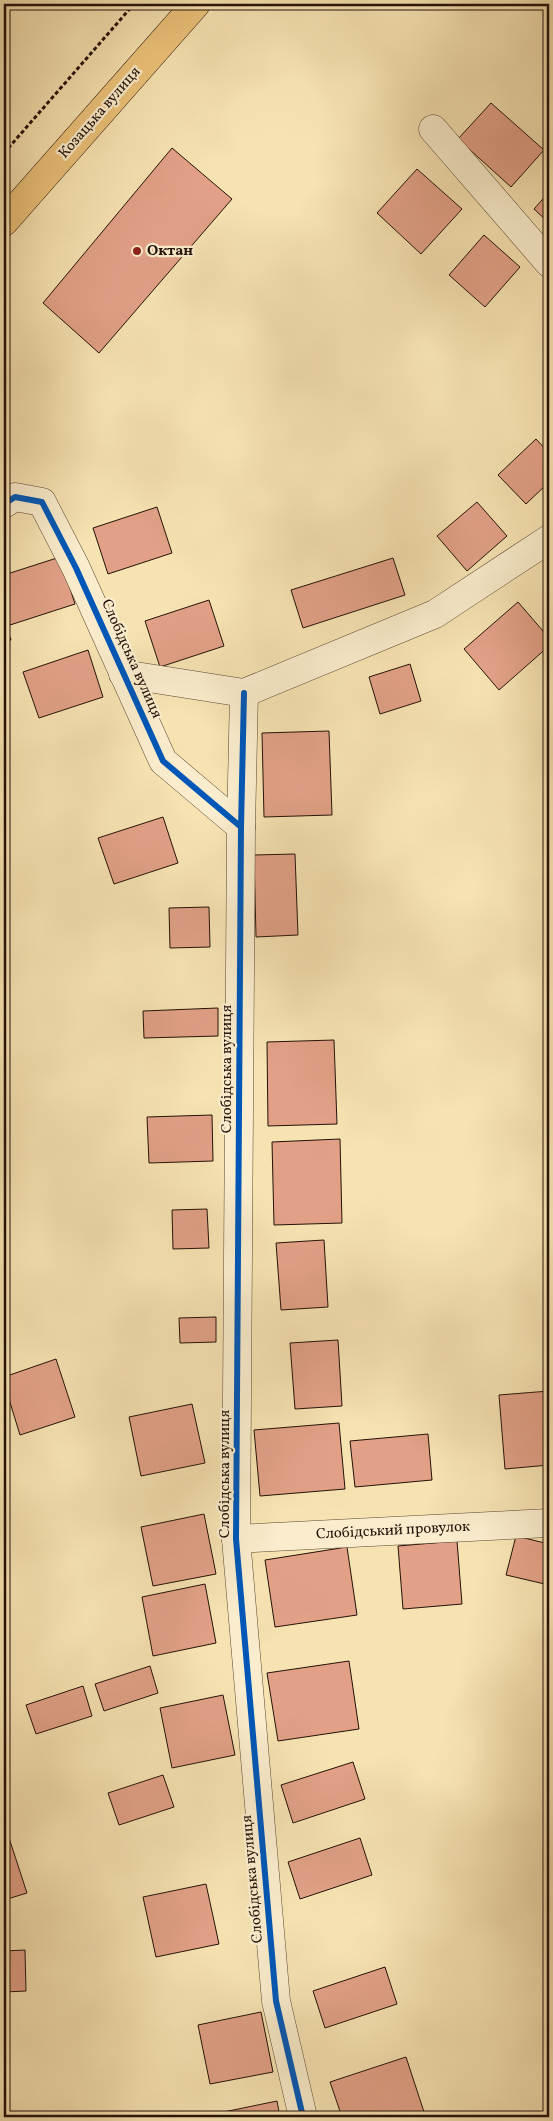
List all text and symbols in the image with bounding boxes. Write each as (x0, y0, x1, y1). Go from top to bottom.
street label: Козацька вулиця (54, 62, 146, 164)
place label: Октан (147, 241, 193, 262)
marker: Октан (131, 245, 143, 257)
street label: Слобідська вулиця (95, 596, 167, 722)
street label: Слобідська вулиця (217, 1005, 238, 1133)
street label: Слобідська вулиця (215, 1410, 236, 1538)
street label: Слобідський провулок (315, 1516, 471, 1546)
street label: Слобідська вулиця (237, 1814, 269, 1944)

